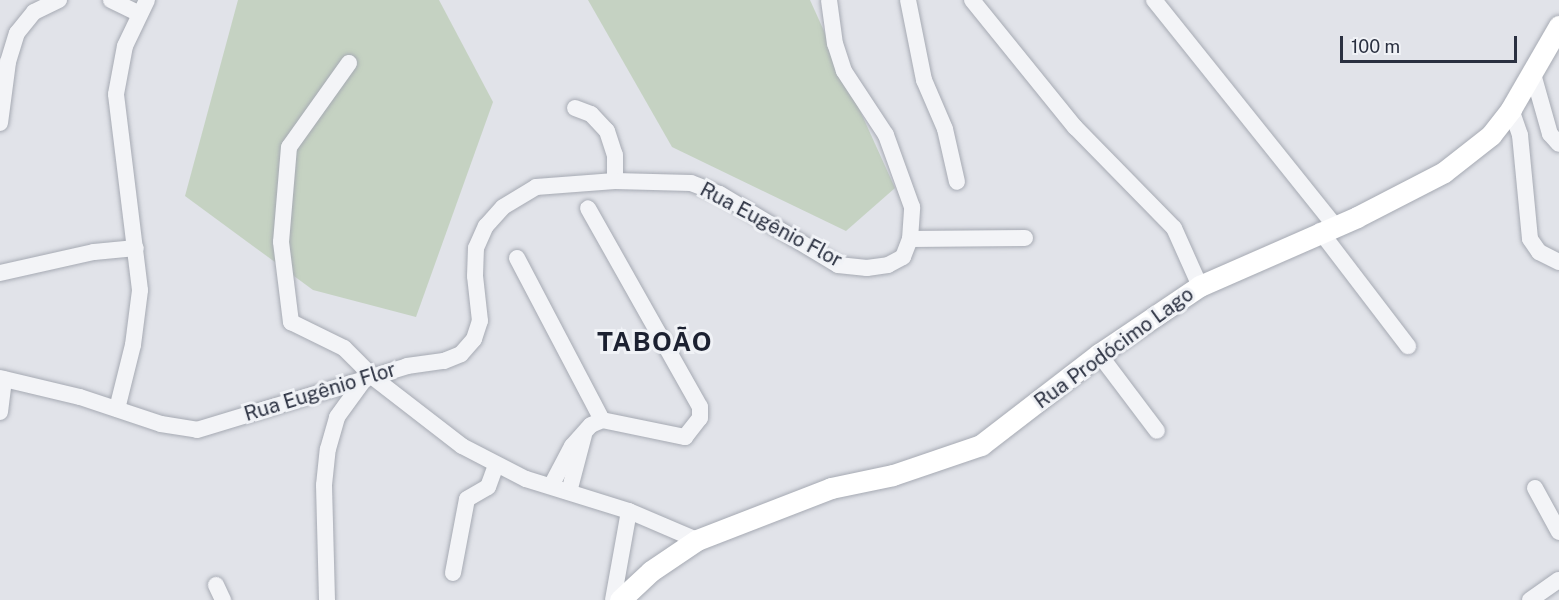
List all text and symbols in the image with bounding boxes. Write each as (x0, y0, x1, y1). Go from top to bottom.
scale bar (1343, 24, 1520, 62)
text: 100 m (1351, 36, 1400, 57)
street label: Rua Eugênio Flor (696, 177, 846, 273)
street label: Rua Prodócimo Lago (1030, 282, 1198, 414)
district label: TABOÃO (597, 326, 713, 358)
street label: Rua Eugênio Flor (241, 358, 399, 426)

